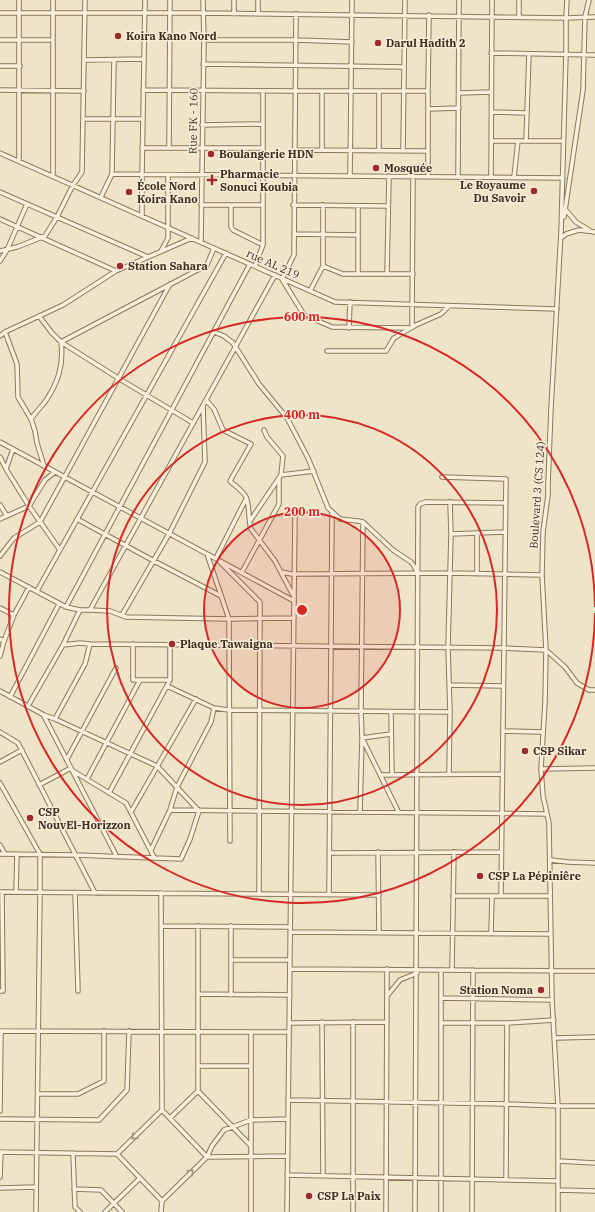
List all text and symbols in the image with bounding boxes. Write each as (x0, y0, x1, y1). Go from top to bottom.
place label: Koira Kano Nord (126, 29, 217, 43)
marker: Koira Kano Nord (113, 31, 123, 41)
place label: Darul Hadith 2 (386, 36, 466, 50)
marker: Darul Hadith 2 (373, 38, 383, 48)
street label: Rue FK - 160 (185, 87, 201, 154)
place label: Boulangerie HDN (219, 147, 314, 161)
marker: Boulangerie HDN (206, 149, 216, 159)
place label: Mosquée (384, 161, 432, 175)
marker: Mosquée (371, 163, 381, 173)
place label: Pharmacie Sonuci Koubia (220, 167, 298, 194)
marker: Pharmacie Sonuci Koubia (207, 175, 217, 185)
place label: École Nord Koira Kano (137, 178, 198, 206)
place label: Le Royaume Du Savoir (460, 178, 527, 205)
marker: Le Royaume Du Savoir (529, 186, 539, 196)
marker: École Nord Koira Kano (124, 187, 134, 197)
street label: rue AL 219 (244, 246, 302, 282)
place label: Station Sahara (128, 259, 208, 273)
marker: Station Sahara (115, 261, 125, 271)
text: 600 m (284, 309, 320, 324)
text: 400 m (284, 407, 320, 422)
street label: Boulevard 3 (CS 124) (526, 441, 548, 549)
text: 200 m (284, 504, 320, 519)
centre of rings (295, 603, 309, 617)
place label: Plaque Tawaigna (180, 637, 273, 651)
marker: Plaque Tawaigna (167, 639, 177, 649)
place label: CSP Sikar (533, 744, 587, 758)
marker: CSP Sikar (520, 746, 530, 756)
place label: CSP NouvEl-Horizzon (38, 805, 131, 832)
marker: CSP NouvEl-Horizzon (25, 813, 35, 823)
place label: CSP La Pépiniêre (488, 869, 581, 883)
marker: CSP La Pépiniêre (475, 871, 485, 881)
place label: Station Noma (460, 983, 533, 997)
marker: Station Noma (536, 985, 546, 995)
one-way arrow (131, 1132, 139, 1140)
one-way arrow (186, 1169, 194, 1177)
place label: CSP La Paix (317, 1189, 381, 1203)
marker: CSP La Paix (304, 1191, 314, 1201)

